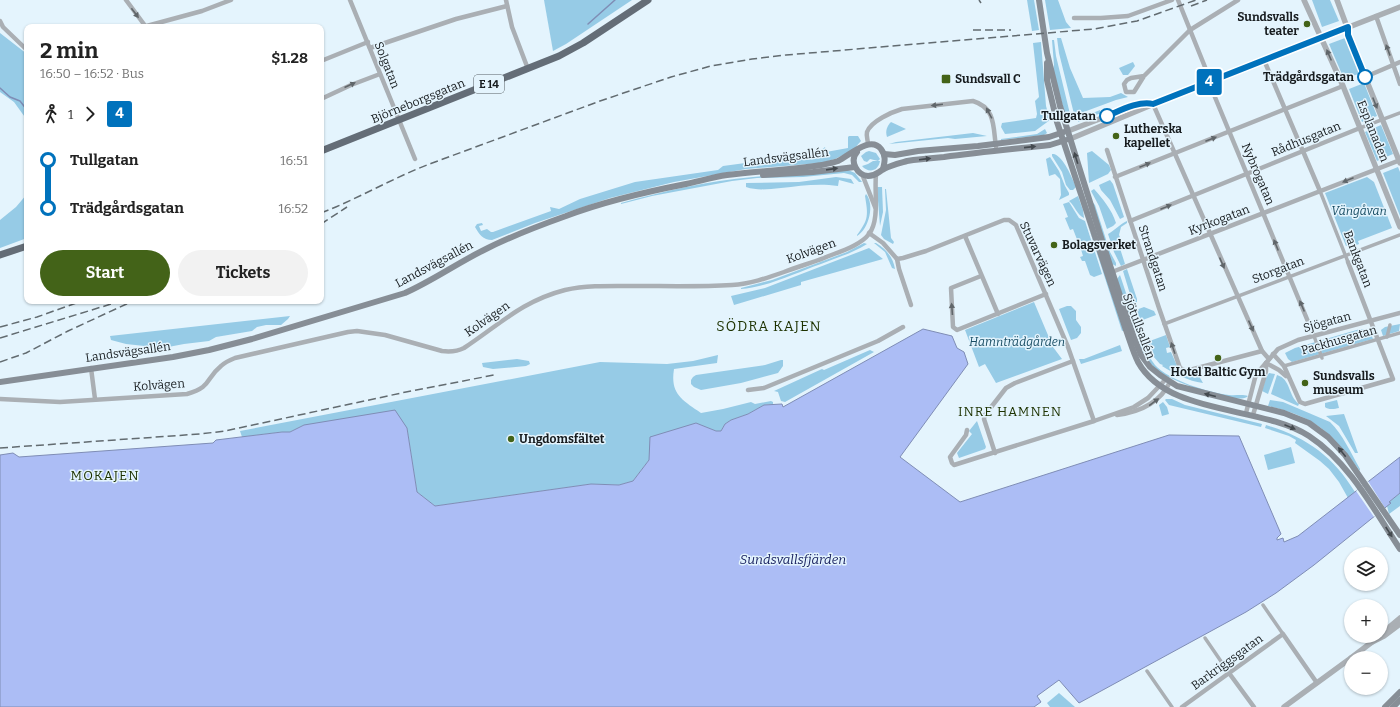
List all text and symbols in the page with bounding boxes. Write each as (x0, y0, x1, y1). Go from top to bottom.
one-way arrow (131, 8, 140, 19)
place label: Sundsvalls teater (1237, 10, 1299, 38)
marker: Sundsvalls teater (1302, 19, 1312, 29)
text: 2 min (40, 37, 99, 64)
street label: Solgatan (371, 40, 403, 91)
one-way arrow (1385, 44, 1391, 56)
text: $1.28 (271, 49, 308, 67)
one-way arrow (1326, 49, 1332, 61)
text: 16:50 – 16:52 · Bus (40, 66, 144, 81)
line badge: 4 (1196, 69, 1222, 95)
marker: Trädgårdsgatan (1357, 69, 1373, 85)
place label: Trädgårdsgatan (1263, 70, 1354, 84)
place label: Sundsvall C (955, 72, 1021, 86)
marker: Sundsvall C (940, 73, 952, 85)
text: 4 (1205, 73, 1213, 90)
road number: E 14 (474, 75, 504, 93)
street label: Björneborgsgatan (369, 76, 467, 126)
one-way arrow (345, 82, 356, 88)
one-way arrow (1373, 97, 1379, 109)
street label: Esplanaden (1354, 98, 1392, 164)
one-way arrow (931, 102, 943, 108)
icon: walk (40, 103, 62, 125)
icon: forward (79, 103, 101, 125)
text: 4 (115, 105, 124, 122)
text: 1 (68, 107, 73, 122)
one-way arrow (986, 107, 992, 119)
marker: Tullgatan (1099, 108, 1115, 124)
place label: Tullgatan (1041, 109, 1096, 123)
street label: Rådhusgatan (1269, 119, 1343, 159)
place label: Lutherska kapellet (1124, 122, 1182, 150)
marker: Lutherska kapellet (1111, 131, 1121, 141)
one-way arrow (1205, 136, 1216, 142)
street label: Nybrogatan (1239, 141, 1277, 207)
one-way arrow (1024, 144, 1036, 150)
street label: Landsvägsallén (743, 145, 830, 169)
text: Tullgatan (70, 151, 139, 169)
one-way arrow (1073, 151, 1079, 163)
text: 16:51 (280, 153, 308, 168)
one-way arrow (919, 156, 931, 162)
one-way arrow (1139, 162, 1151, 168)
one-way arrow (826, 166, 838, 173)
one-way arrow (1342, 177, 1354, 183)
text: Trädgårdsgatan (70, 199, 184, 217)
text: 16:52 (279, 201, 308, 216)
street label: Kyrkogatan (1187, 202, 1252, 238)
one-way arrow (1161, 203, 1173, 209)
park label: Vängåvan (1331, 204, 1387, 218)
street label: Stuvarvägen (1017, 219, 1059, 289)
street label: Strandgatan (1136, 223, 1170, 293)
street label: Bankgatan (1341, 229, 1375, 290)
street label: Kolvägen (784, 235, 838, 266)
street label: Landsvägsallén (393, 237, 476, 290)
place label: Bolagsverket (1062, 238, 1136, 252)
one-way arrow (1273, 238, 1279, 250)
marker: Bolagsverket (1049, 240, 1059, 250)
button: Start (40, 250, 170, 296)
button: Tickets (178, 250, 308, 296)
street label: Storgatan (1250, 254, 1306, 286)
one-way arrow (1219, 257, 1225, 268)
street label: Sjötullsallén (1120, 291, 1158, 361)
street label: Kolvägen (462, 298, 512, 340)
one-way arrow (1299, 300, 1305, 311)
one-way arrow (949, 303, 956, 315)
street label: Sjögatan (1302, 309, 1353, 335)
district label: SÖDRA KAJEN (716, 318, 822, 335)
one-way arrow (1248, 321, 1254, 332)
street label: Packhusgatan (1300, 322, 1379, 357)
park label: Hamnträdgården (969, 335, 1065, 349)
street label: Landsvägsallén (84, 339, 172, 365)
one-way arrow (1170, 341, 1176, 353)
marker: Hotel Baltic Gym (1213, 353, 1223, 363)
place label: Hotel Baltic Gym (1171, 365, 1266, 379)
place label: Sundsvalls museum (1313, 369, 1375, 397)
street label: Kolvägen (133, 376, 186, 394)
marker: Sundsvalls museum (1300, 378, 1310, 388)
one-way arrow (1204, 392, 1216, 398)
one-way arrow (1149, 398, 1159, 406)
district label: INRE HAMNEN (958, 404, 1062, 419)
one-way arrow (1285, 424, 1297, 430)
place label: Ungdomsfältet (519, 432, 605, 446)
marker: Ungdomsfältet (506, 434, 516, 444)
one-way arrow (1338, 447, 1347, 458)
district label: MOKAJEN (71, 468, 139, 483)
one-way arrow (1385, 526, 1392, 538)
map controls (1344, 547, 1388, 695)
button: layers (1344, 547, 1388, 591)
water label: Sundsvallsfjärden (740, 552, 846, 567)
button: + (1344, 599, 1388, 643)
street label: Barkriggsgatan (1188, 631, 1266, 693)
button: − (1344, 651, 1388, 695)

